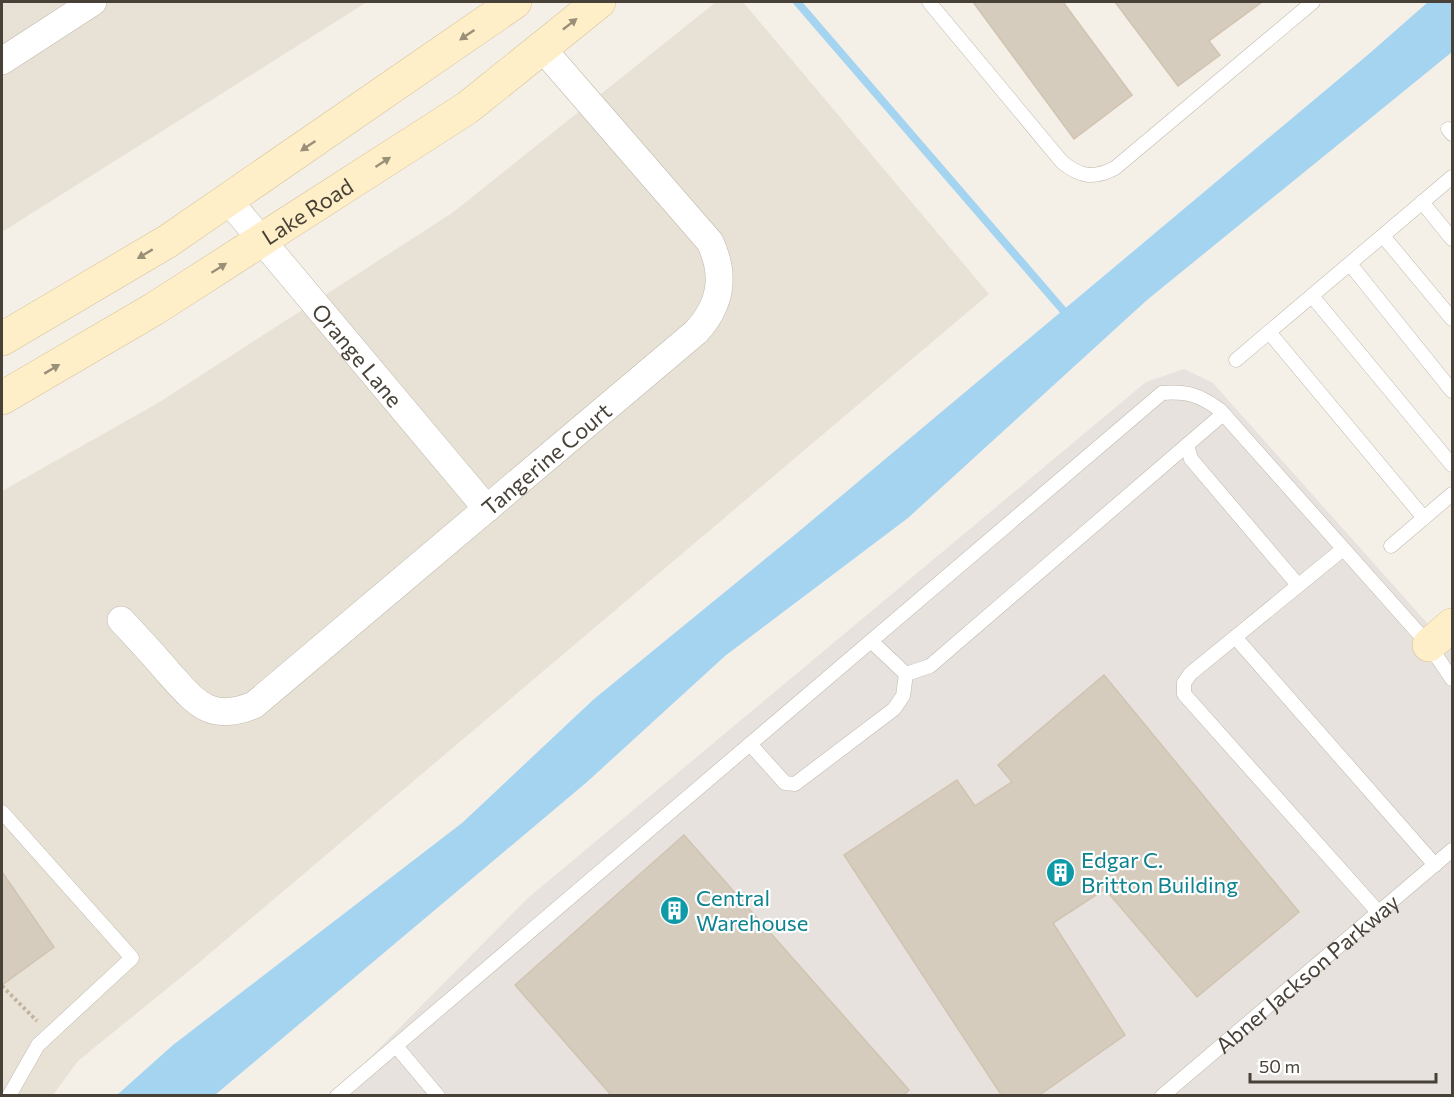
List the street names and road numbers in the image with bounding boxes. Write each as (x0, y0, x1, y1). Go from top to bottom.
street label: Lake Road (256, 172, 358, 250)
street label: Orange Lane (307, 298, 409, 412)
street label: Tangerine Court (476, 396, 616, 521)
street label: Abner Jackson Parkway (1210, 888, 1404, 1059)

